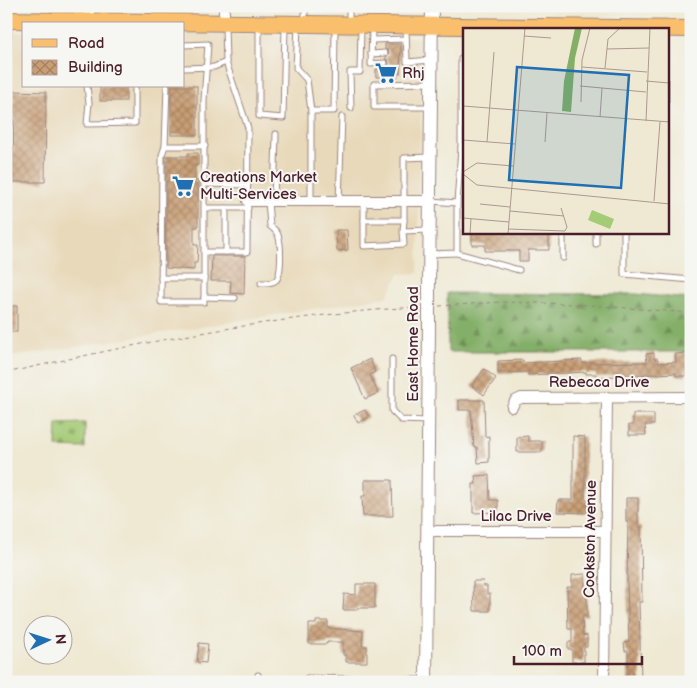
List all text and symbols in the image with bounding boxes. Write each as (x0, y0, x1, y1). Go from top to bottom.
legend (22, 22, 185, 88)
inset map (463, 28, 670, 234)
text: Road (68, 34, 104, 53)
text: Building (68, 58, 123, 77)
supermarket icon: Rhj (373, 60, 399, 86)
place label: Rhj (402, 64, 425, 83)
place label: Creations Market Multi-Services (200, 168, 318, 204)
supermarket icon: Creations Market Multi-Services (170, 173, 196, 199)
street label: East Home Road (404, 286, 423, 402)
street label: Rebecca Drive (549, 373, 649, 392)
street label: Cookston Avenue (580, 480, 601, 598)
street label: Lilac Drive (480, 507, 552, 526)
north arrow (22, 616, 72, 666)
text: N (52, 633, 69, 645)
scale bar (514, 633, 642, 665)
text: 100 m (522, 642, 562, 661)

